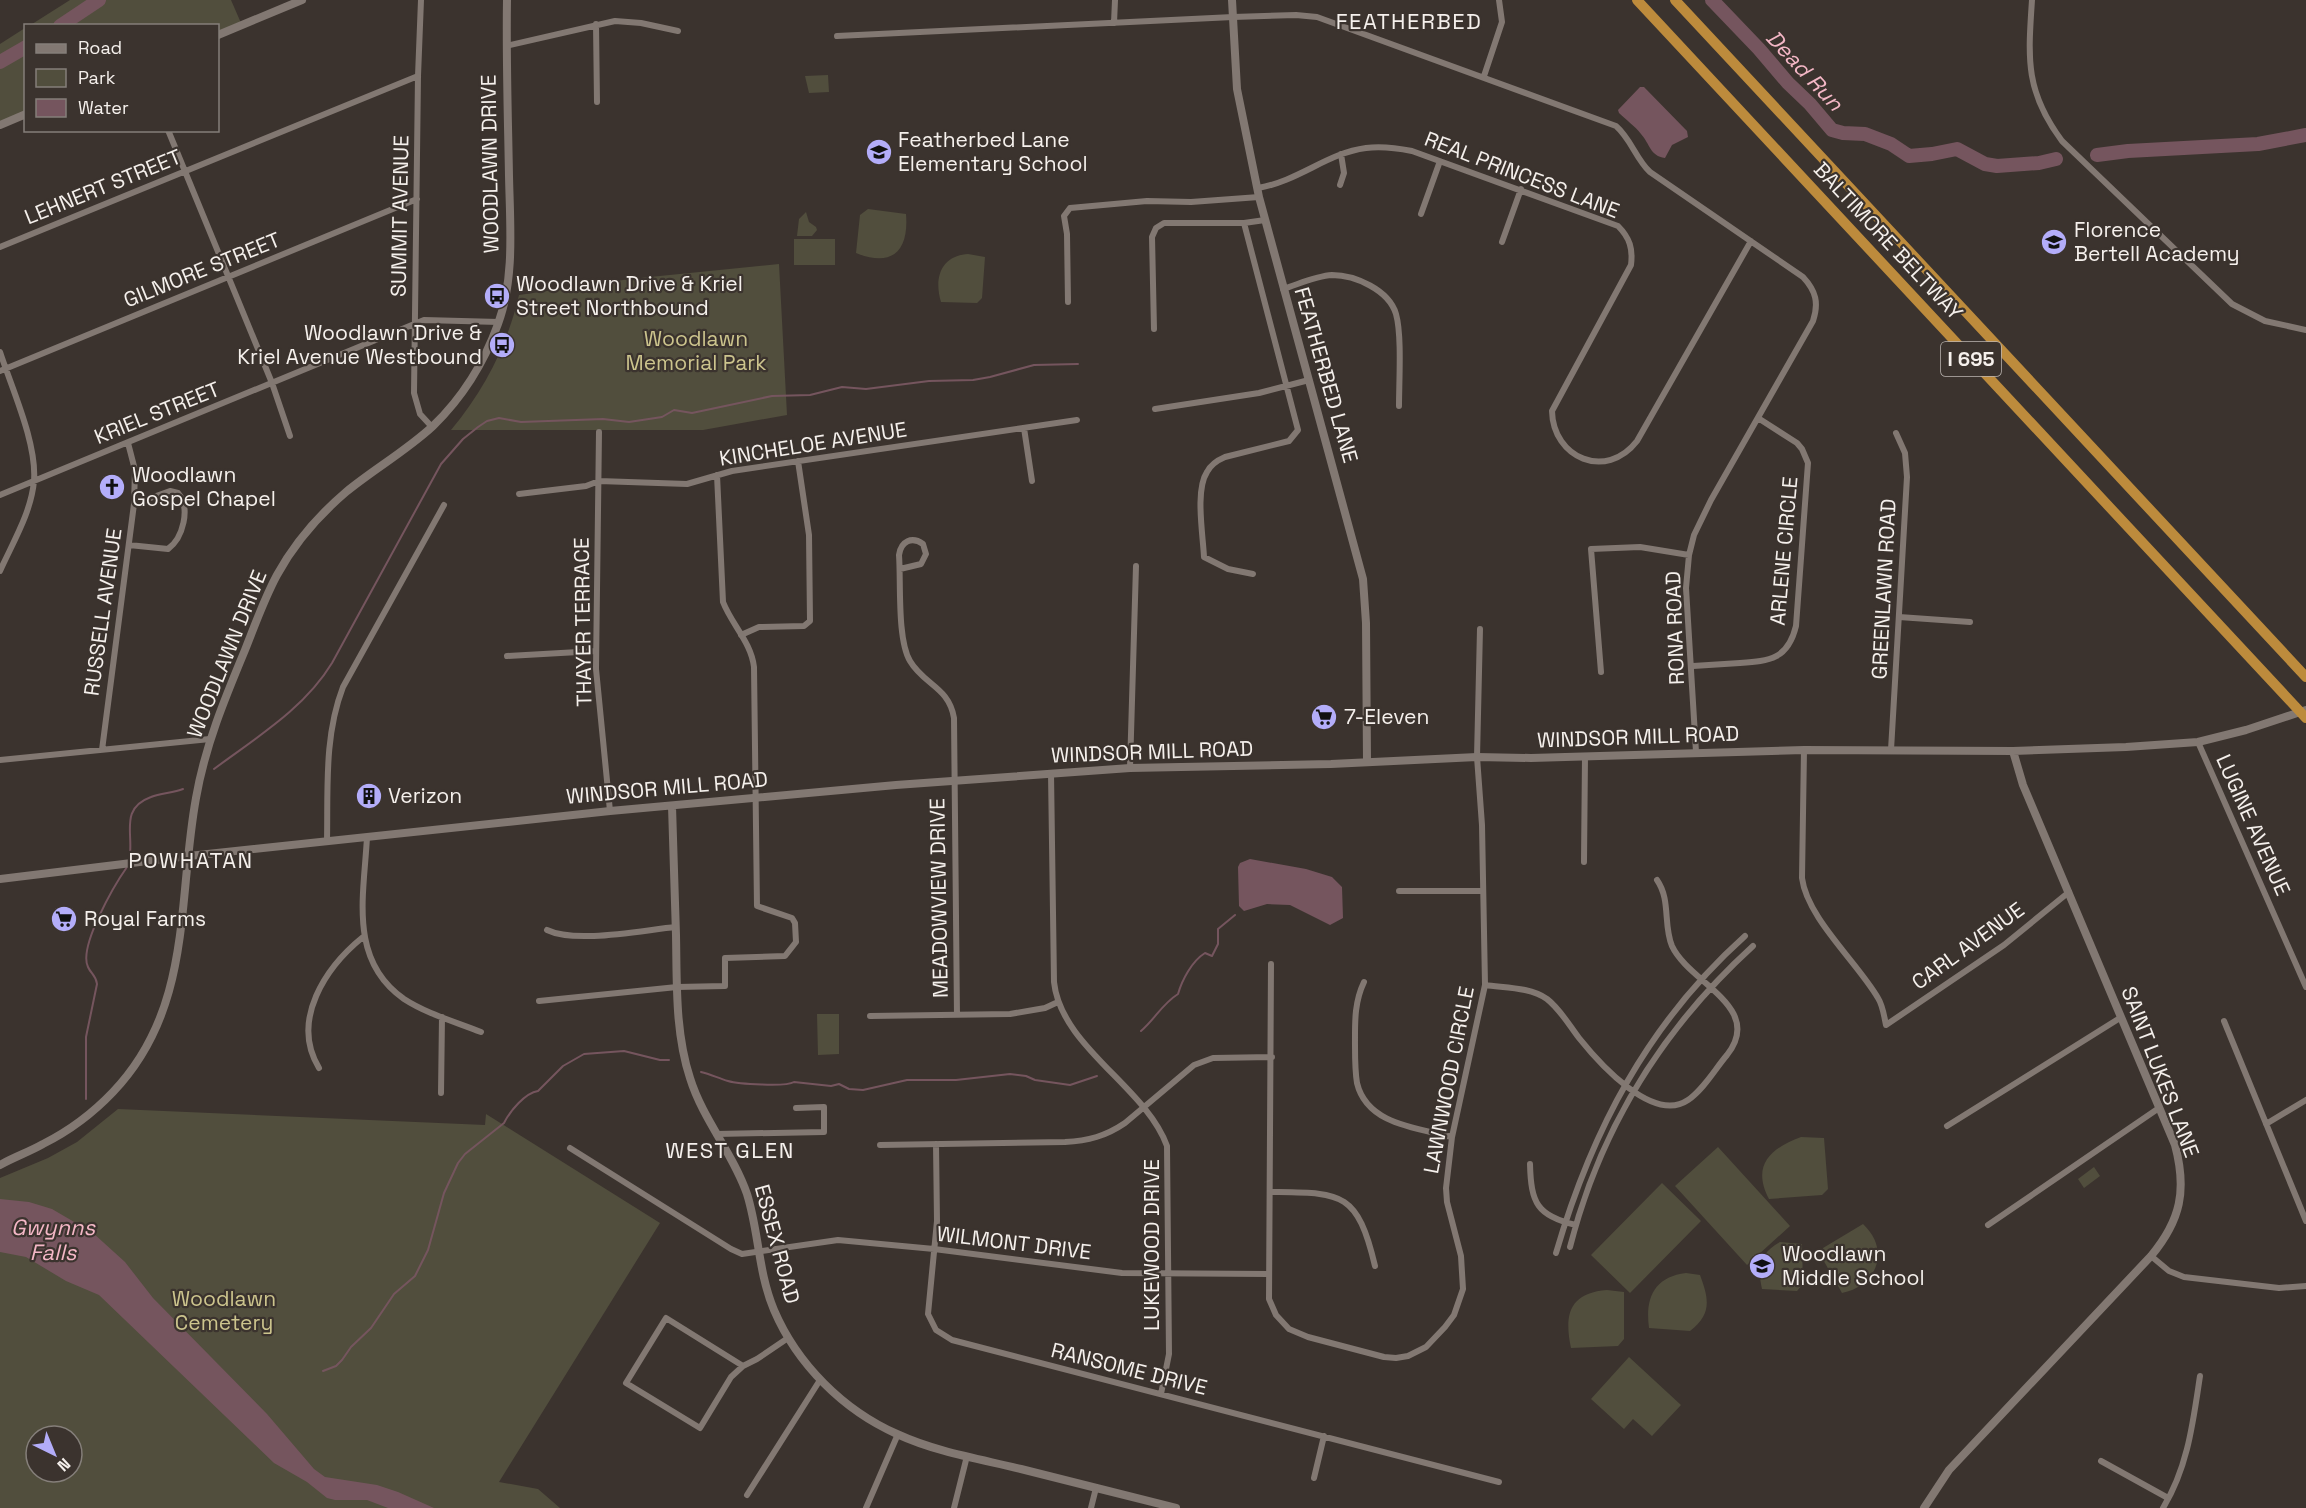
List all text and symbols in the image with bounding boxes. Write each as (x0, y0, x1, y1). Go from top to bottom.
district label: FEATHERBED (1336, 7, 1482, 35)
legend (24, 24, 219, 132)
water label: Dead Run (1760, 24, 1850, 117)
text: Road (78, 36, 122, 59)
text: Park (78, 66, 116, 89)
street label: WOODLAWN DRIVE (474, 74, 505, 254)
text: Water (78, 96, 129, 119)
street label: REAL PRINCESS LANE (1421, 125, 1623, 224)
place label: Featherbed Lane Elementary School (898, 126, 1088, 177)
street label: SUMMIT AVENUE (385, 135, 414, 297)
school or university icon: Featherbed Lane Elementary School (864, 137, 894, 167)
street label: LEHNERT STREET (20, 143, 185, 230)
street label: BALTIMORE BELTWAY (1808, 156, 1969, 326)
place label: Florence Bertell Academy (2074, 216, 2240, 267)
street label: GILMORE STREET (119, 226, 284, 313)
school or university icon: Florence Bertell Academy (2039, 227, 2069, 257)
place label: Woodlawn Drive & Kriel Street Northbound (516, 270, 743, 321)
bus stop icon: Woodlawn Drive & Kriel Street Northbound (482, 281, 512, 311)
street label: FEATHERBED LANE (1288, 284, 1364, 466)
place label: Woodlawn Drive & Kriel Avenue Westbound (237, 319, 482, 370)
park label: Woodlawn Memorial Park (626, 325, 767, 376)
bus stop icon: Woodlawn Drive & Kriel Avenue Westbound (487, 330, 517, 360)
road number: I 695 (1941, 342, 2001, 376)
street label: KRIEL STREET (90, 375, 224, 450)
street label: KINCHELOE AVENUE (717, 415, 909, 472)
place label: Woodlawn Gospel Chapel (132, 461, 276, 512)
church icon: Woodlawn Gospel Chapel (97, 472, 127, 502)
street label: ARLENE CIRCLE (1764, 475, 1803, 627)
street label: GREENLAWN ROAD (1865, 498, 1902, 680)
street label: RUSSELL AVENUE (77, 526, 128, 698)
street label: THAYER TERRACE (568, 537, 597, 707)
street label: WOODLAWN DRIVE (181, 566, 273, 742)
street label: RONA ROAD (1659, 571, 1690, 685)
supermarket icon: 7-Eleven (1309, 702, 1339, 732)
place label: 7-Eleven (1344, 703, 1429, 730)
street label: WINDSOR MILL ROAD (1536, 719, 1740, 754)
street label: WINDSOR MILL ROAD (1050, 734, 1254, 769)
street label: LUGINE AVENUE (2210, 750, 2297, 900)
street label: WINDSOR MILL ROAD (565, 765, 769, 810)
building icon: Verizon (354, 781, 384, 811)
place label: Verizon (388, 782, 462, 809)
street label: MEADOWVIEW DRIVE (923, 798, 954, 998)
district label: POWHATAN (128, 846, 254, 874)
street label: CARL AVENUE (1906, 896, 2029, 995)
supermarket icon: Royal Farms (49, 904, 79, 934)
place label: Royal Farms (84, 905, 206, 932)
street label: SAINT LUKES LANE (2115, 983, 2205, 1161)
street label: LAWNWOOD CIRCLE (1417, 984, 1480, 1176)
district label: WEST GLEN (665, 1136, 795, 1164)
street label: LUKEWOOD DRIVE (1138, 1159, 1165, 1331)
street label: ESSEX ROAD (749, 1181, 806, 1307)
water label: Gwynns Falls (11, 1213, 96, 1266)
street label: WILMONT DRIVE (935, 1220, 1093, 1265)
place label: Woodlawn Middle School (1782, 1240, 1925, 1291)
school or university icon: Woodlawn Middle School (1747, 1251, 1777, 1281)
park label: Woodlawn Cemetery (172, 1285, 276, 1336)
street label: RANSOME DRIVE (1048, 1336, 1210, 1401)
north arrow (24, 1424, 84, 1484)
text: N (53, 1453, 75, 1476)

